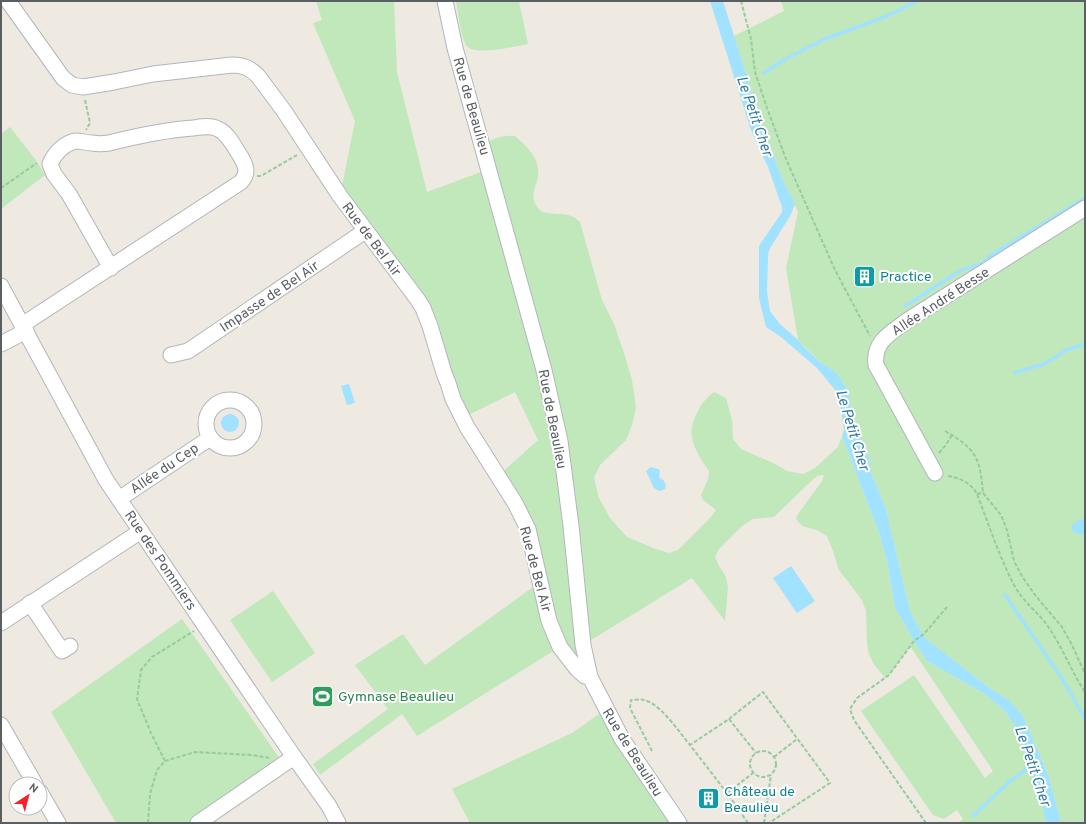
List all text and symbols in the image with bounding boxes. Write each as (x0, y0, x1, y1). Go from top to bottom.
street label: Rue de Beaulieu (448, 55, 493, 157)
water label: Le Petit Cher (731, 74, 777, 160)
street label: Rue de Bel Air (337, 200, 404, 281)
street label: Impasse de Bel Air (217, 258, 323, 337)
building icon: Practice (851, 263, 877, 289)
street label: Allée André Besse (889, 264, 993, 340)
place label: Practice (880, 269, 932, 286)
street label: Rue de Beaulieu (534, 368, 570, 471)
water label: Le Petit Cher (830, 388, 873, 474)
street label: Allée du Cep (127, 440, 202, 498)
street label: Rue des Pommiers (120, 508, 199, 614)
street label: Rue de Bel Air (515, 525, 554, 615)
sports icon: Gymnase Beaulieu (310, 683, 336, 709)
place label: Gymnase Beaulieu (338, 689, 454, 706)
street label: Rue de Beaulieu (598, 705, 666, 800)
water label: Le Petit Cher (1009, 724, 1055, 810)
north arrow (8, 776, 48, 816)
text: N (26, 781, 41, 797)
place label: Château de Beaulieu (724, 784, 795, 817)
building icon: Château de Beaulieu (695, 786, 721, 812)

